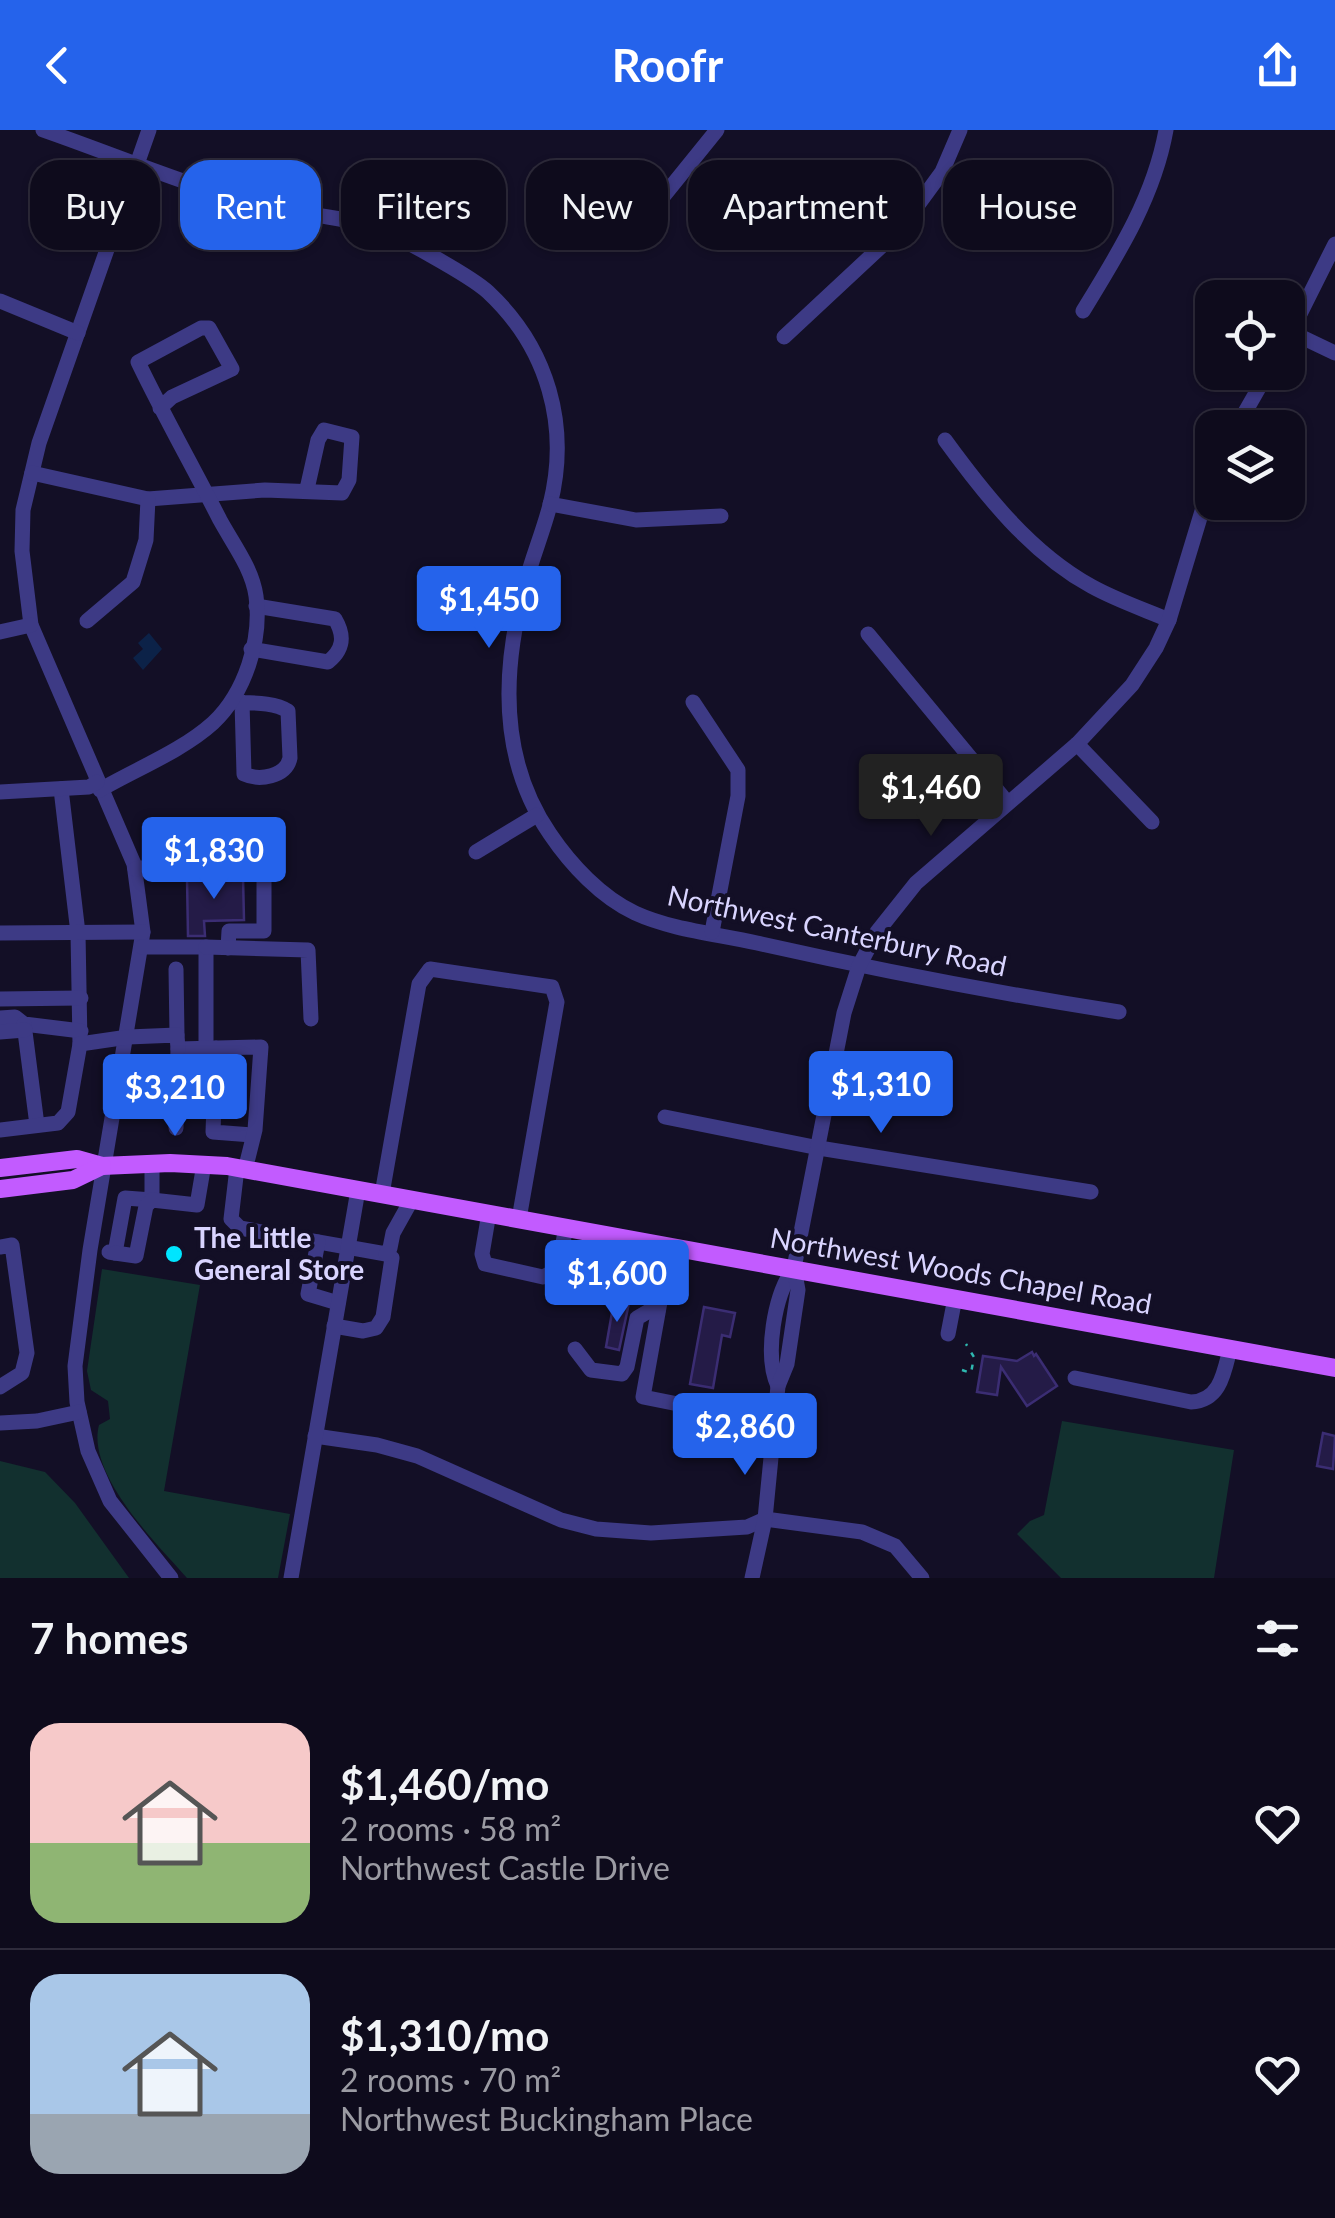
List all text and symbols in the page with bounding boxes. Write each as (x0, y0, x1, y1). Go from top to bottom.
icon: back (30, 38, 85, 93)
text: Roofr (612, 38, 723, 92)
icon: share (1250, 38, 1305, 93)
chip: Buy (30, 160, 160, 250)
chip: Rent (180, 160, 321, 250)
chip: Filters (341, 160, 506, 250)
chip: New (526, 160, 668, 250)
chip: Apartment (688, 160, 923, 250)
chip: House (943, 160, 1112, 250)
map controls (1195, 280, 1305, 520)
button: locate (1195, 280, 1305, 390)
button: layers (1195, 410, 1305, 520)
pin: $1,450 (408, 566, 570, 651)
text: $1,450 (439, 579, 539, 618)
pin: $1,460 (850, 754, 1012, 839)
text: $1,460 (881, 767, 981, 806)
pin: $1,830 (133, 817, 295, 902)
text: $1,830 (164, 830, 264, 869)
street label: Northwest Canterbury Road (664, 877, 1010, 983)
pin: $1,310 (800, 1051, 962, 1136)
pin: $3,210 (94, 1054, 256, 1139)
text: $1,310 (831, 1064, 931, 1103)
text: $3,210 (125, 1067, 225, 1106)
place label: The Little General Store (194, 1220, 364, 1286)
street label: Northwest Woods Chapel Road (768, 1220, 1155, 1320)
pin: $1,600 (536, 1240, 698, 1325)
marker: The Little General Store (163, 1243, 185, 1265)
text: $1,600 (567, 1253, 667, 1292)
pin: $2,860 (664, 1393, 826, 1478)
text: $2,860 (695, 1406, 795, 1445)
icon: filters (1250, 1611, 1305, 1666)
text: 7 homes (30, 1613, 188, 1663)
text: $1,460/mo (340, 1759, 549, 1809)
icon: home (110, 1763, 230, 1883)
icon: heart (1250, 1796, 1305, 1851)
text: 2 rooms · 58 m² (340, 1809, 561, 1848)
text: Northwest Castle Drive (340, 1848, 670, 1887)
text: $1,310/mo (340, 2010, 549, 2060)
icon: home (110, 2014, 230, 2134)
icon: heart (1250, 2047, 1305, 2102)
text: 2 rooms · 70 m² (340, 2060, 561, 2099)
text: Northwest Buckingham Place (340, 2099, 753, 2138)

